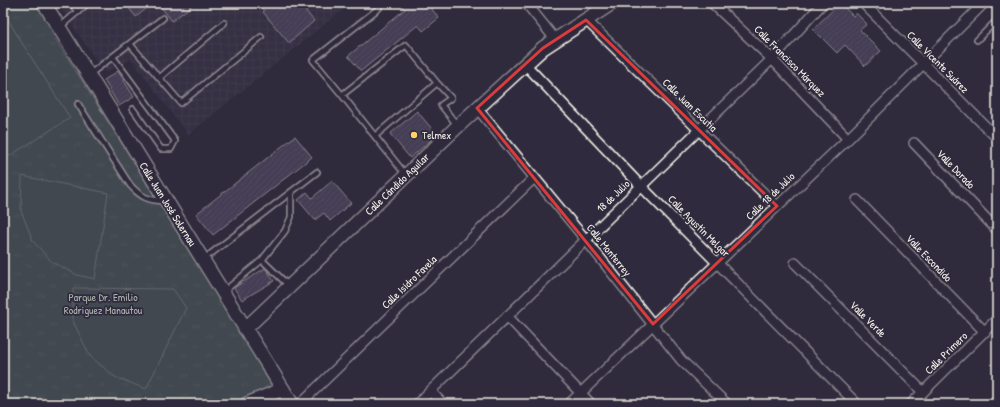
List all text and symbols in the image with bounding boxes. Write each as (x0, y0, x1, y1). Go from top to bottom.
street label: Calle Francisco Márquez (751, 22, 829, 100)
street label: Calle Vicente Suárez (904, 28, 972, 96)
street label: Calle Juan Escutia (660, 75, 721, 135)
place label: Telmex (422, 128, 451, 142)
marker: Telmex (409, 130, 419, 140)
street label: Valle Dorado (934, 146, 978, 192)
street label: Calle Cándido Aguilar (362, 149, 433, 218)
street label: Calle Juan José Solernau (136, 159, 200, 249)
street label: Calle 18 de Julio (743, 169, 798, 223)
street label: 18 de Julio (593, 176, 633, 215)
street label: Calle Agustín Melgar (665, 192, 733, 260)
street label: Calle Monterrey (584, 221, 635, 279)
street label: Valle Escondido (903, 231, 955, 285)
street label: Calle Isidro Favela (379, 252, 440, 312)
park label: Parque Dr. Emilio Rodriguez Manautou (64, 290, 143, 317)
street label: Valle Verde (847, 298, 890, 341)
street label: Calle Primero (922, 328, 971, 377)

